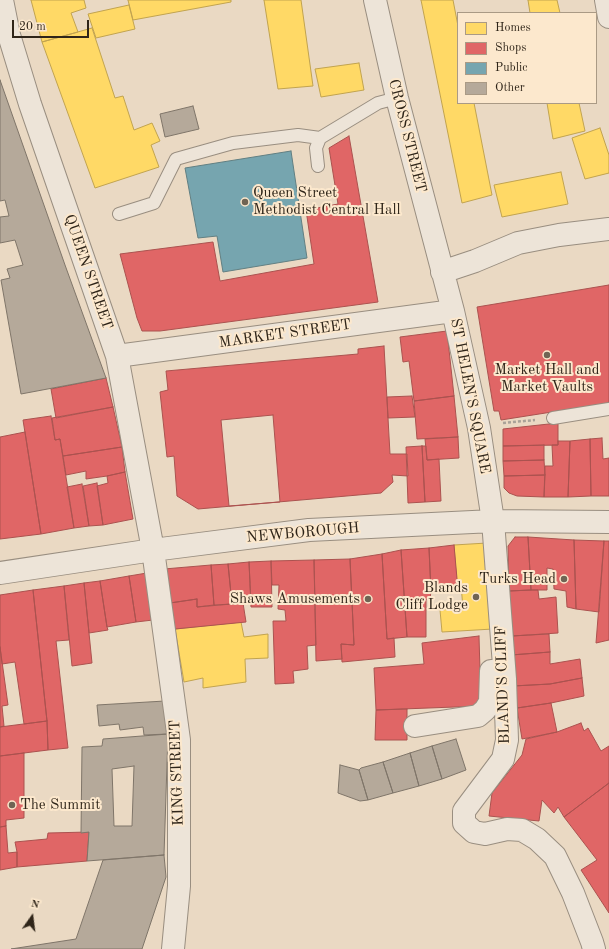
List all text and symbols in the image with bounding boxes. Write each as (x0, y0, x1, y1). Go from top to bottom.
scale bar (14, 12, 91, 38)
legend (457, 12, 597, 104)
text: 20 m (19, 21, 46, 33)
text: Homes (495, 22, 531, 34)
text: Shops (495, 42, 526, 54)
text: Public (495, 62, 527, 74)
street label: CROSS STREET (384, 77, 430, 195)
text: Other (495, 82, 525, 94)
place label: Queen Street Methodist Central Hall (253, 184, 401, 219)
marker: Queen Street Methodist Central Hall (240, 197, 250, 207)
street label: QUEEN STREET (60, 212, 116, 332)
street label: MARKET STREET (218, 316, 352, 352)
street label: ST HELEN'S SQUARE (446, 317, 494, 475)
marker: Market Hall and Market Vaults (542, 350, 552, 360)
place label: Market Hall and Market Vaults (494, 361, 600, 396)
street label: NEWBOROUGH (246, 519, 360, 547)
place label: Turks Head (479, 570, 556, 588)
marker: Turks Head (559, 574, 569, 584)
place label: Blands Cliff Lodge (395, 579, 468, 614)
place label: Shaws Amusements (230, 590, 360, 608)
marker: Blands Cliff Lodge (471, 592, 481, 602)
marker: Shaws Amusements (363, 594, 373, 604)
street label: BLAND'S CLIFF (492, 625, 514, 745)
street label: KING STREET (166, 720, 188, 826)
place label: The Summit (20, 796, 100, 814)
marker: The Summit (7, 800, 17, 810)
north arrow (12, 897, 52, 937)
text: N (30, 899, 40, 911)

